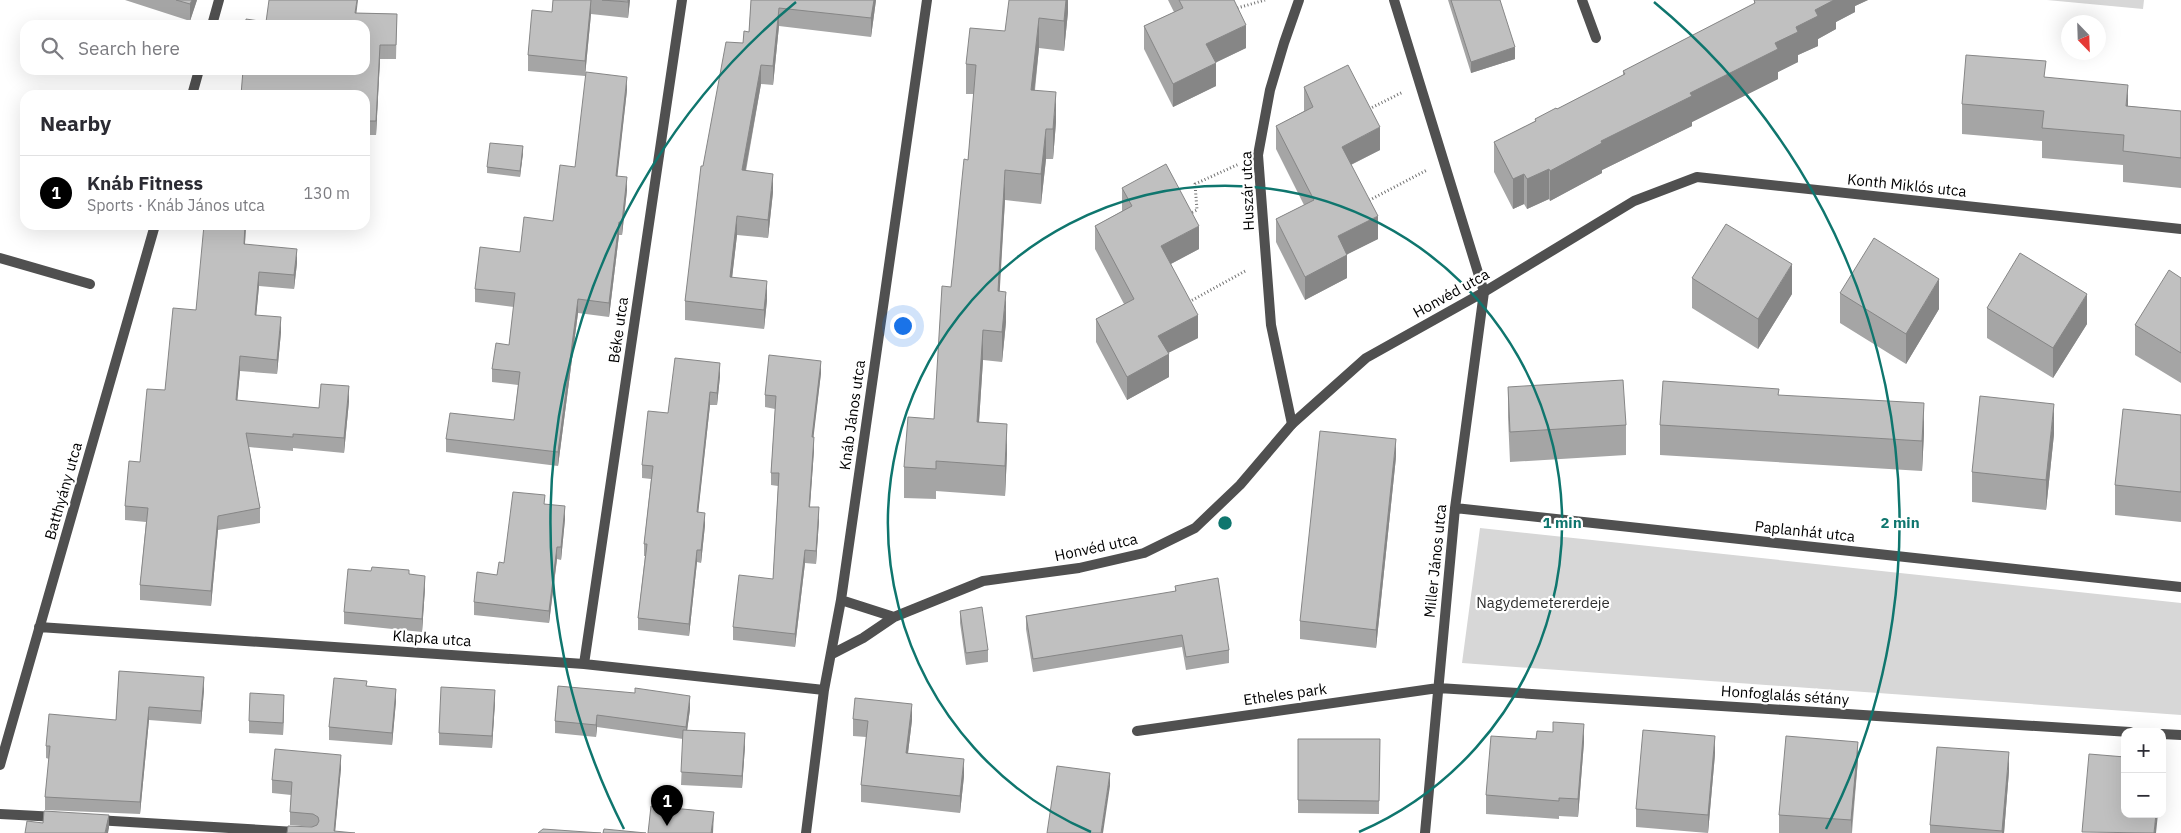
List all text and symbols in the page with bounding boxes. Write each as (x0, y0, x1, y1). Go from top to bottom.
north arrow (2061, 15, 2106, 60)
search box (20, 20, 370, 75)
icon: search (38, 34, 66, 62)
text: Search here (78, 36, 180, 60)
text: Nearby (40, 109, 111, 137)
street label: Huszár utca (1236, 151, 1258, 231)
street label: Konth Miklós utca (1846, 169, 1968, 201)
text: Knáb Fitness (87, 171, 203, 195)
text: 1 (51, 183, 61, 203)
text: 130 m (303, 183, 350, 203)
text: Sports · Knáb János utca (87, 195, 265, 215)
street label: Honvéd utca (1409, 264, 1493, 322)
street label: Béke utca (604, 296, 632, 364)
your location (890, 313, 916, 339)
street label: Knáb János utca (835, 359, 869, 471)
street label: Batthyány utca (40, 440, 86, 542)
street label: Miller János utca (1420, 503, 1450, 619)
text: 1 min (1542, 513, 1582, 532)
text: 2 min (1880, 513, 1920, 532)
centre of rings (1216, 514, 1234, 532)
street label: Paplanhát utca (1754, 516, 1856, 546)
street label: Honvéd utca (1053, 529, 1139, 565)
park label: Nagydemetererdeje (1476, 593, 1610, 612)
street label: Klapka utca (392, 626, 472, 650)
street label: Etheles park (1242, 679, 1328, 709)
street label: Honfoglalás sétány (1720, 681, 1850, 709)
map controls (2121, 728, 2166, 818)
button: + (2121, 728, 2166, 773)
button: − (2121, 773, 2166, 818)
pin: 1 (651, 785, 683, 826)

